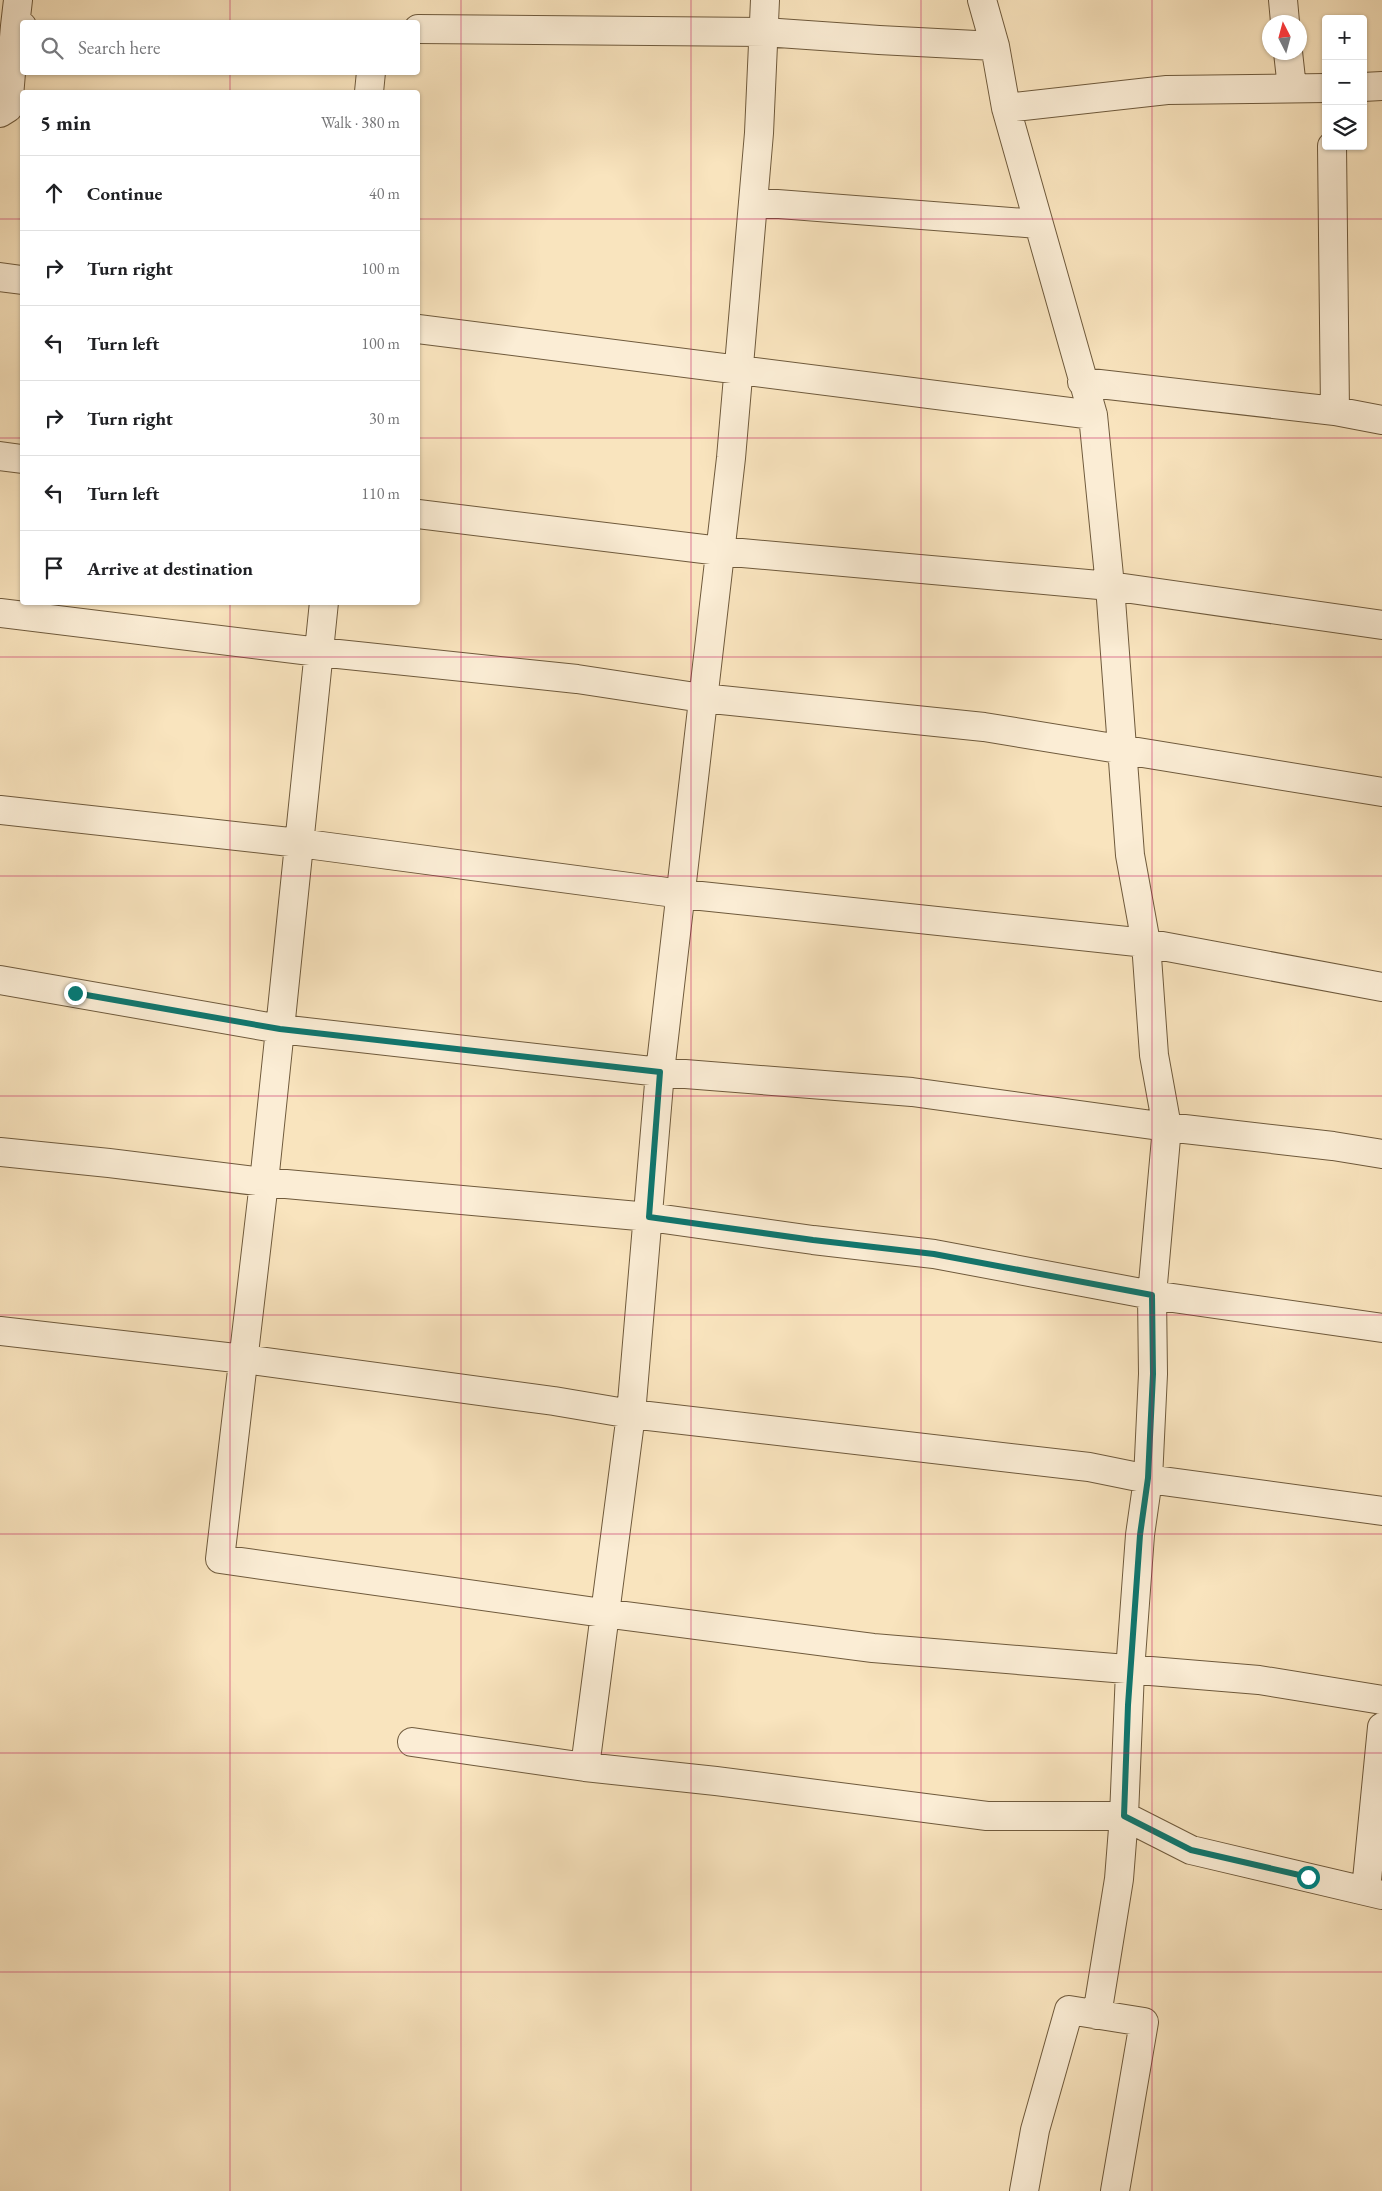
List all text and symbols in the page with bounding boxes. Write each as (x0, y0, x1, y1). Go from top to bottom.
north arrow (1262, 15, 1307, 60)
map controls (1322, 15, 1367, 150)
button: + (1322, 15, 1367, 60)
search box (20, 20, 420, 75)
icon: search (38, 34, 66, 62)
text: Search here (78, 35, 160, 60)
button: − (1322, 60, 1367, 105)
button: layers (1322, 105, 1367, 150)
text: 5 min (40, 109, 91, 136)
text: Walk · 380 m (321, 112, 400, 133)
icon: ahead (40, 179, 68, 207)
text: Continue (87, 181, 162, 206)
text: 40 m (369, 183, 400, 204)
icon: right (40, 254, 68, 282)
text: Turn right (87, 256, 173, 281)
text: 100 m (361, 258, 400, 279)
icon: left (40, 329, 68, 357)
text: Turn left (87, 331, 159, 356)
text: 100 m (361, 333, 400, 354)
icon: right (40, 404, 68, 432)
text: Turn right (87, 406, 173, 431)
text: 30 m (369, 408, 400, 429)
icon: left (40, 479, 68, 507)
text: Turn left (87, 481, 159, 506)
text: 110 m (361, 483, 400, 504)
icon: arrive (40, 554, 68, 582)
text: Arrive at destination (87, 556, 253, 581)
route end (64, 982, 87, 1005)
route start (1297, 1866, 1320, 1889)

